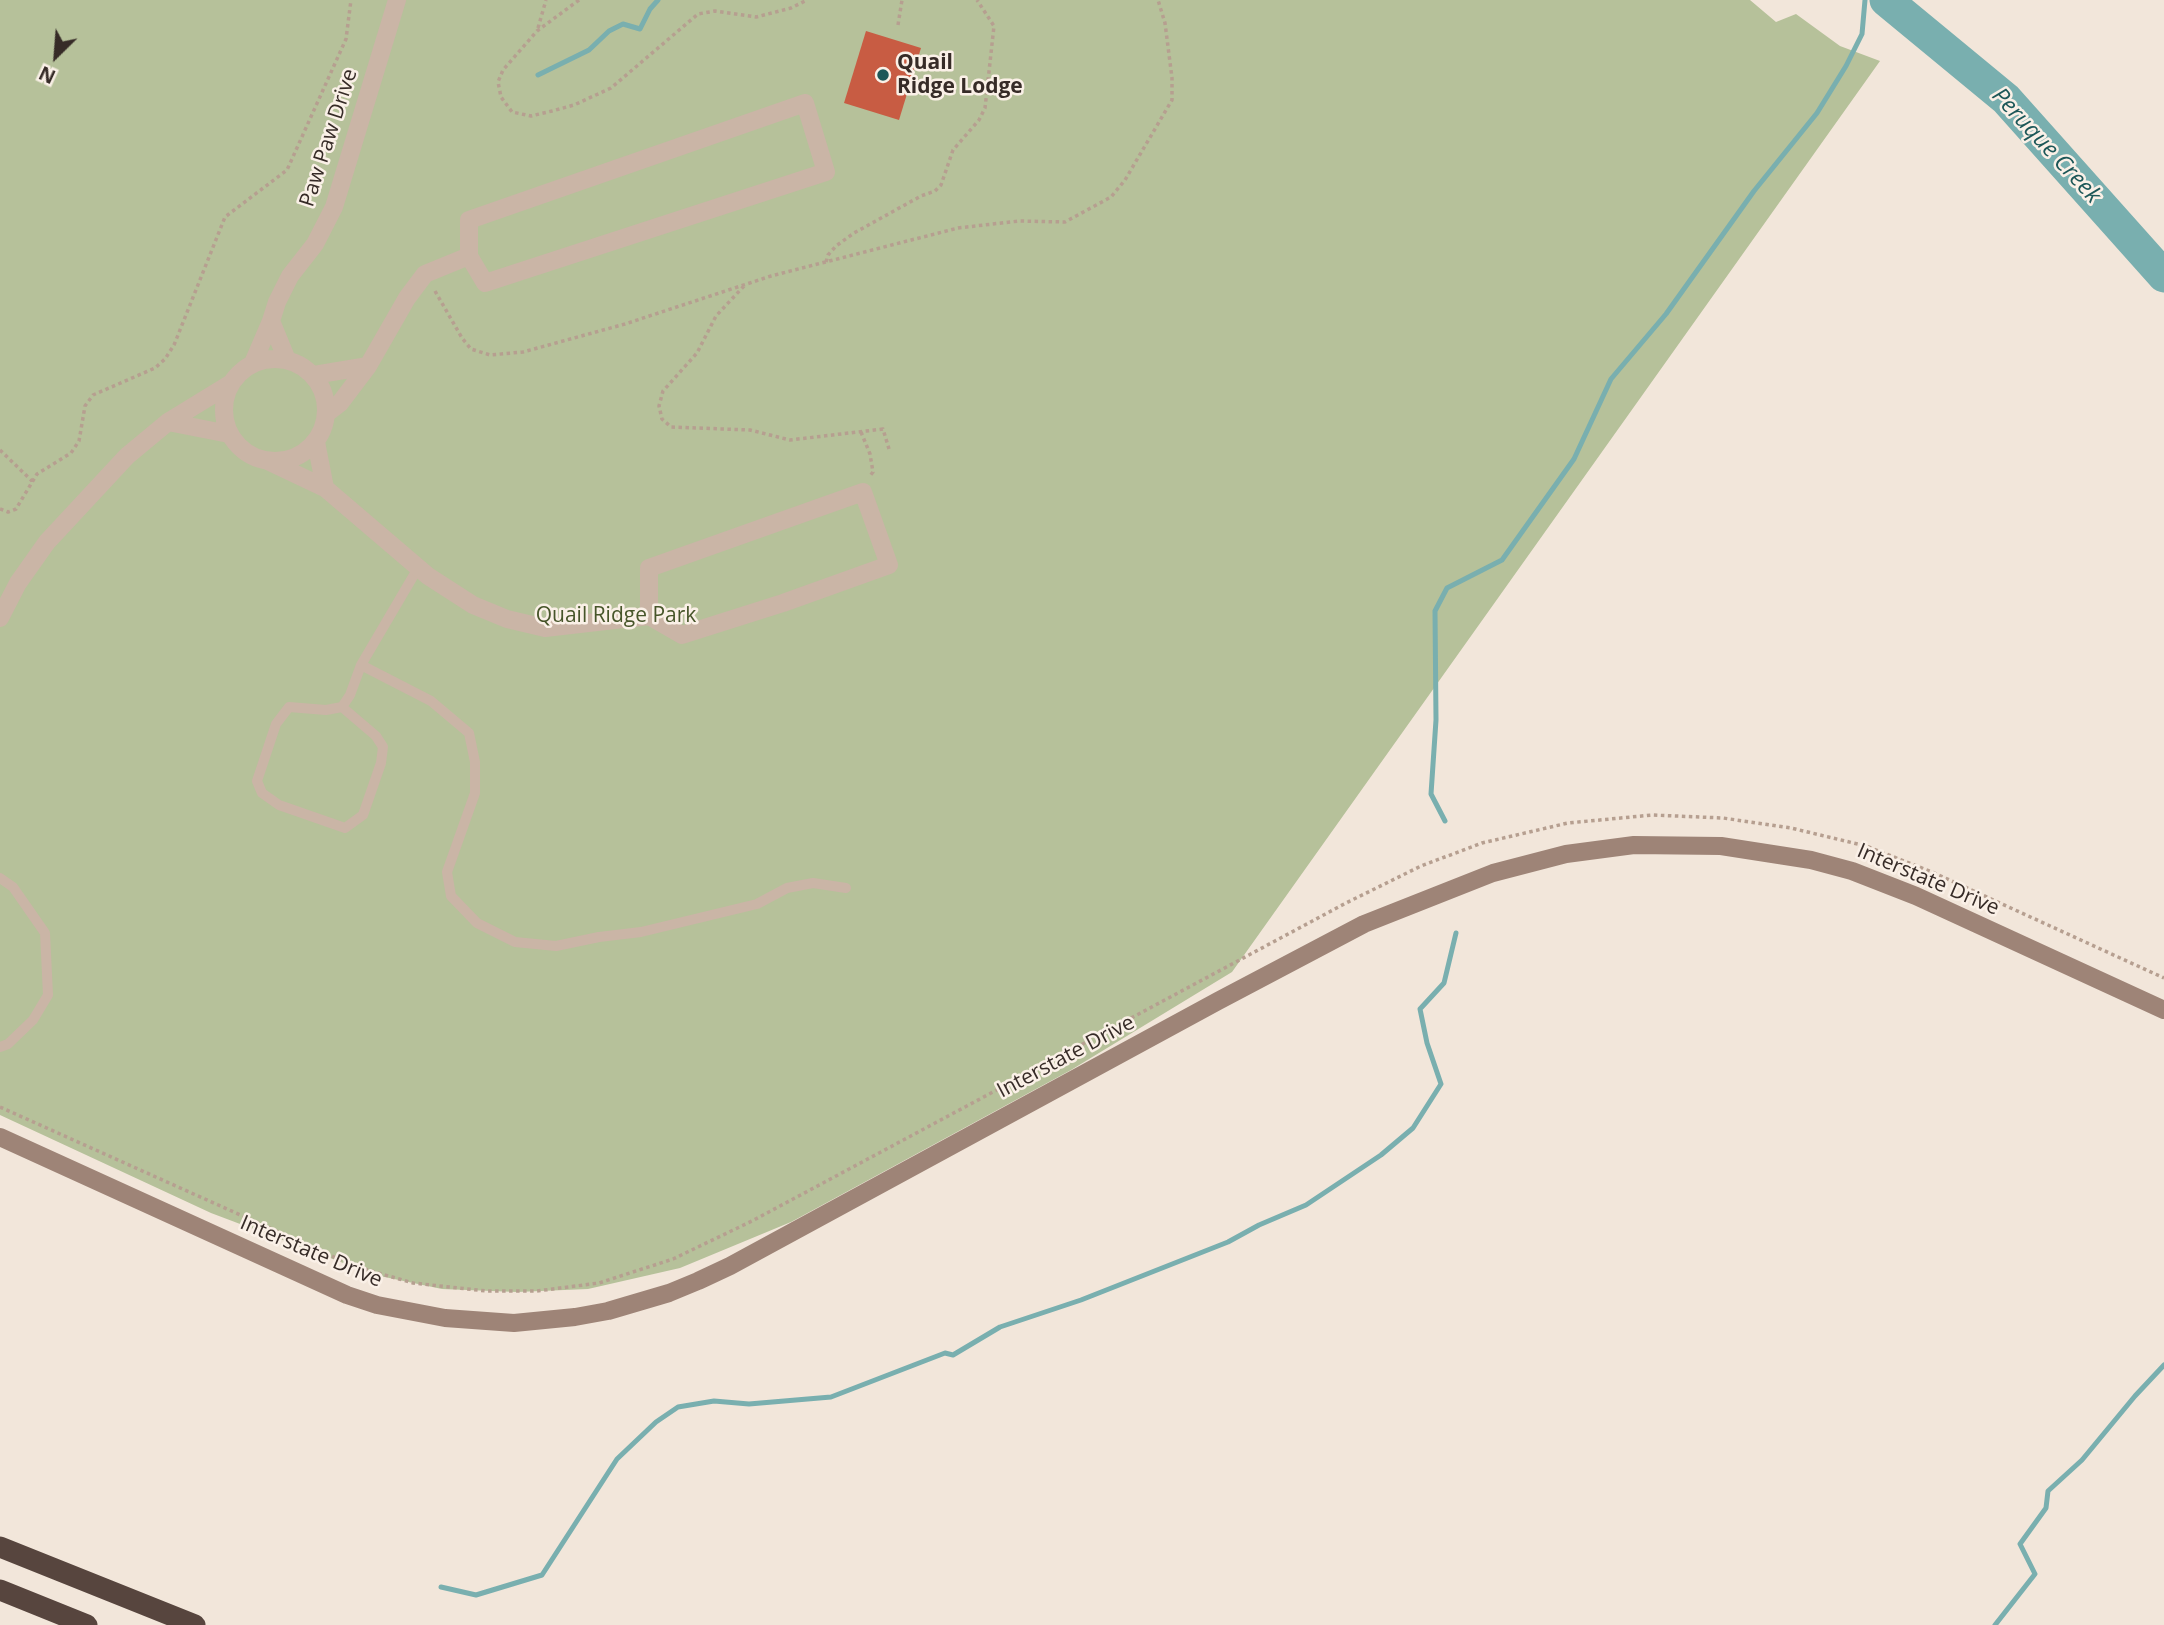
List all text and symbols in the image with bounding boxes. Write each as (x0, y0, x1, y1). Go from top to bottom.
north arrow (21, 21, 91, 91)
place label: Quail Ridge Lodge (897, 50, 1023, 100)
text: N (35, 60, 60, 90)
street label: Paw Paw Drive (295, 66, 363, 210)
marker: Quail Ridge Lodge (875, 67, 891, 83)
water label: Peruque Creek (1986, 83, 2106, 209)
park label: Quail Ridge Park (536, 603, 696, 629)
street label: Interstate Drive (1853, 839, 2003, 921)
street label: Interstate Drive (993, 1010, 1139, 1104)
street label: Interstate Drive (236, 1211, 386, 1293)

